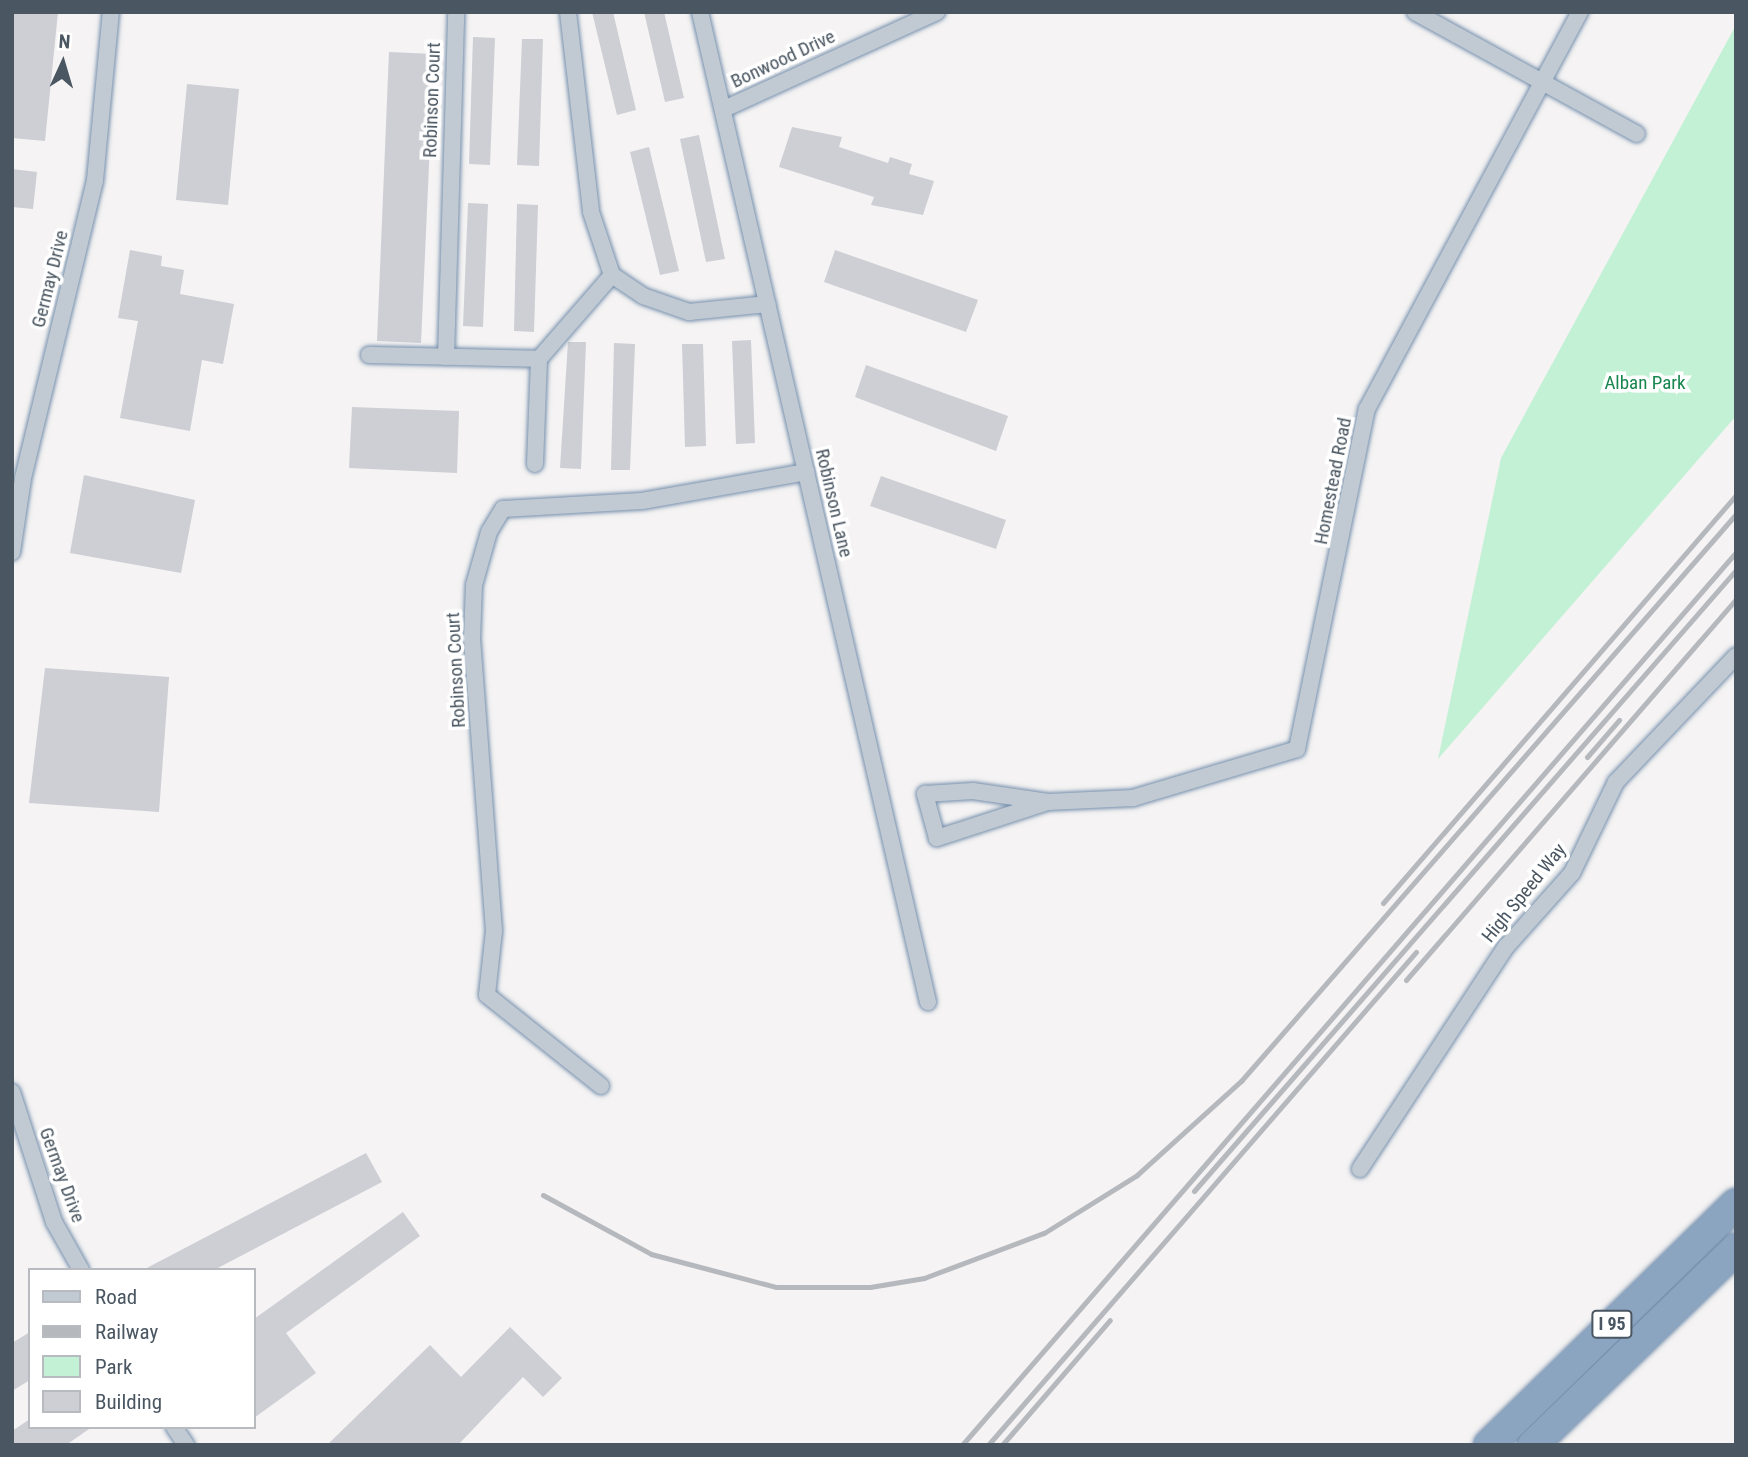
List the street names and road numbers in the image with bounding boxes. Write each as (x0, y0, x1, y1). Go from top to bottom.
street label: Bonwood Drive (727, 25, 839, 93)
street label: Robinson Court (419, 42, 445, 158)
street label: Germay Drive (27, 228, 73, 330)
street label: Homestead Road (1310, 416, 1356, 546)
street label: Robinson Lane (810, 447, 858, 559)
street label: Robinson Court (442, 612, 470, 728)
street label: High Speed Way (1477, 839, 1571, 947)
street label: Germay Drive (34, 1124, 90, 1226)
road number: I 95 (1591, 1310, 1633, 1338)

